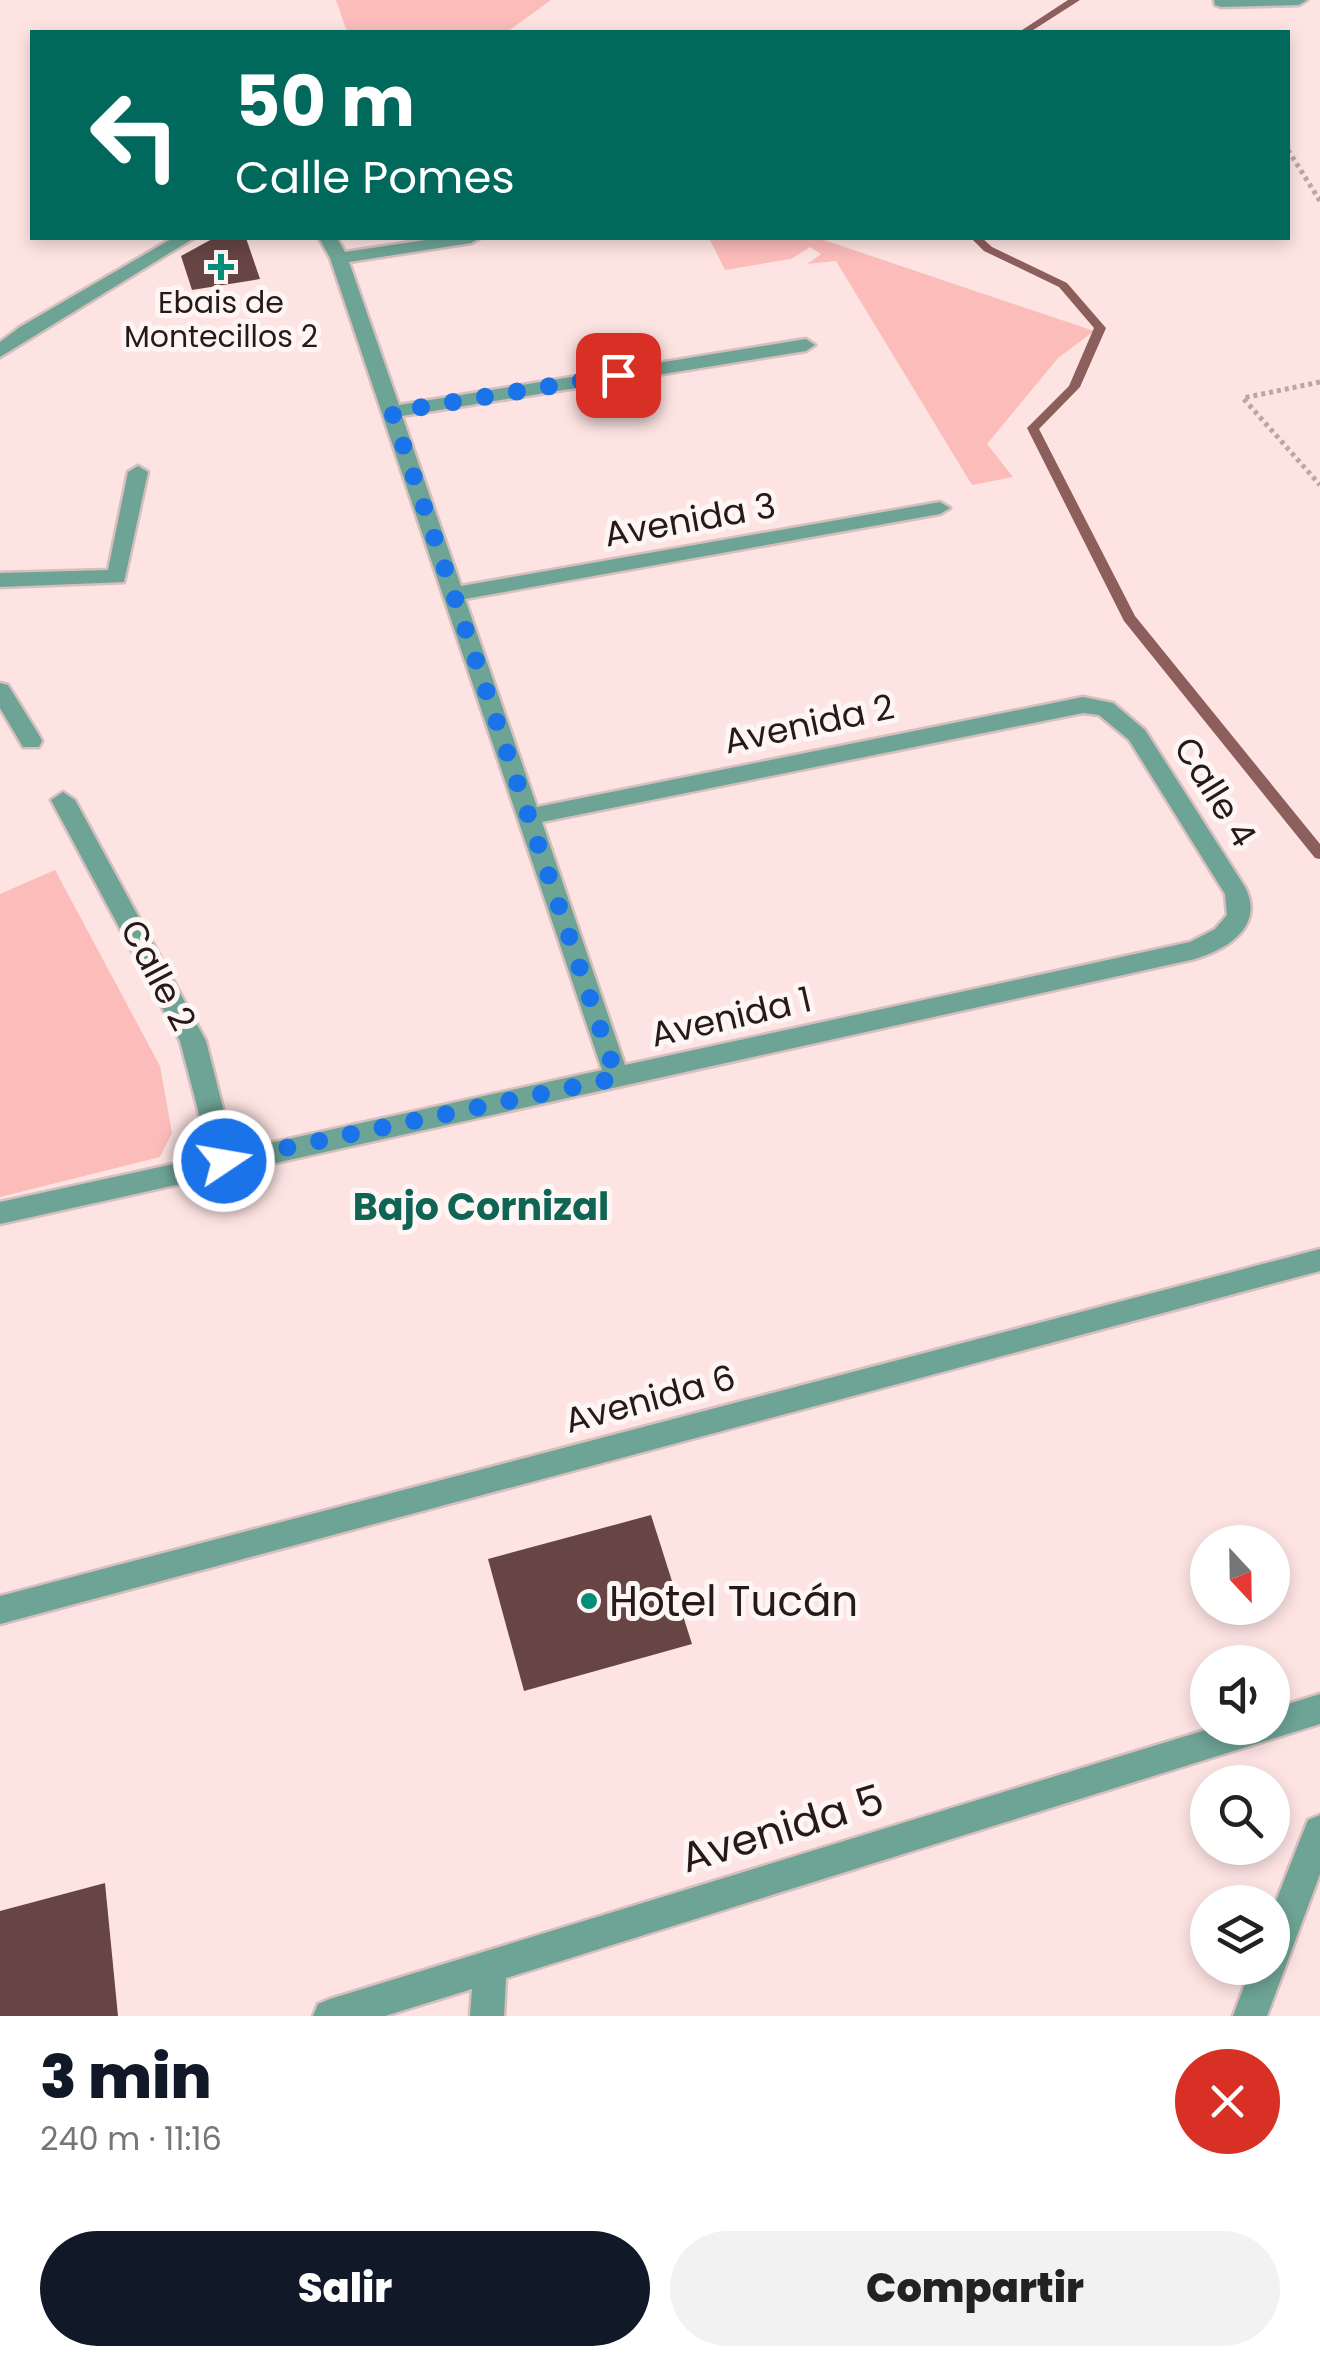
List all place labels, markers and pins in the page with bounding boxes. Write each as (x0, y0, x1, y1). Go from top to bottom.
marker: Ebais de Montecillos 2 (208, 254, 234, 280)
place label: Ebais de Montecillos 2 (124, 281, 318, 358)
pin (576, 333, 661, 418)
place label: Hotel Tucán (609, 1572, 858, 1631)
marker: Hotel Tucán (578, 1590, 600, 1612)

